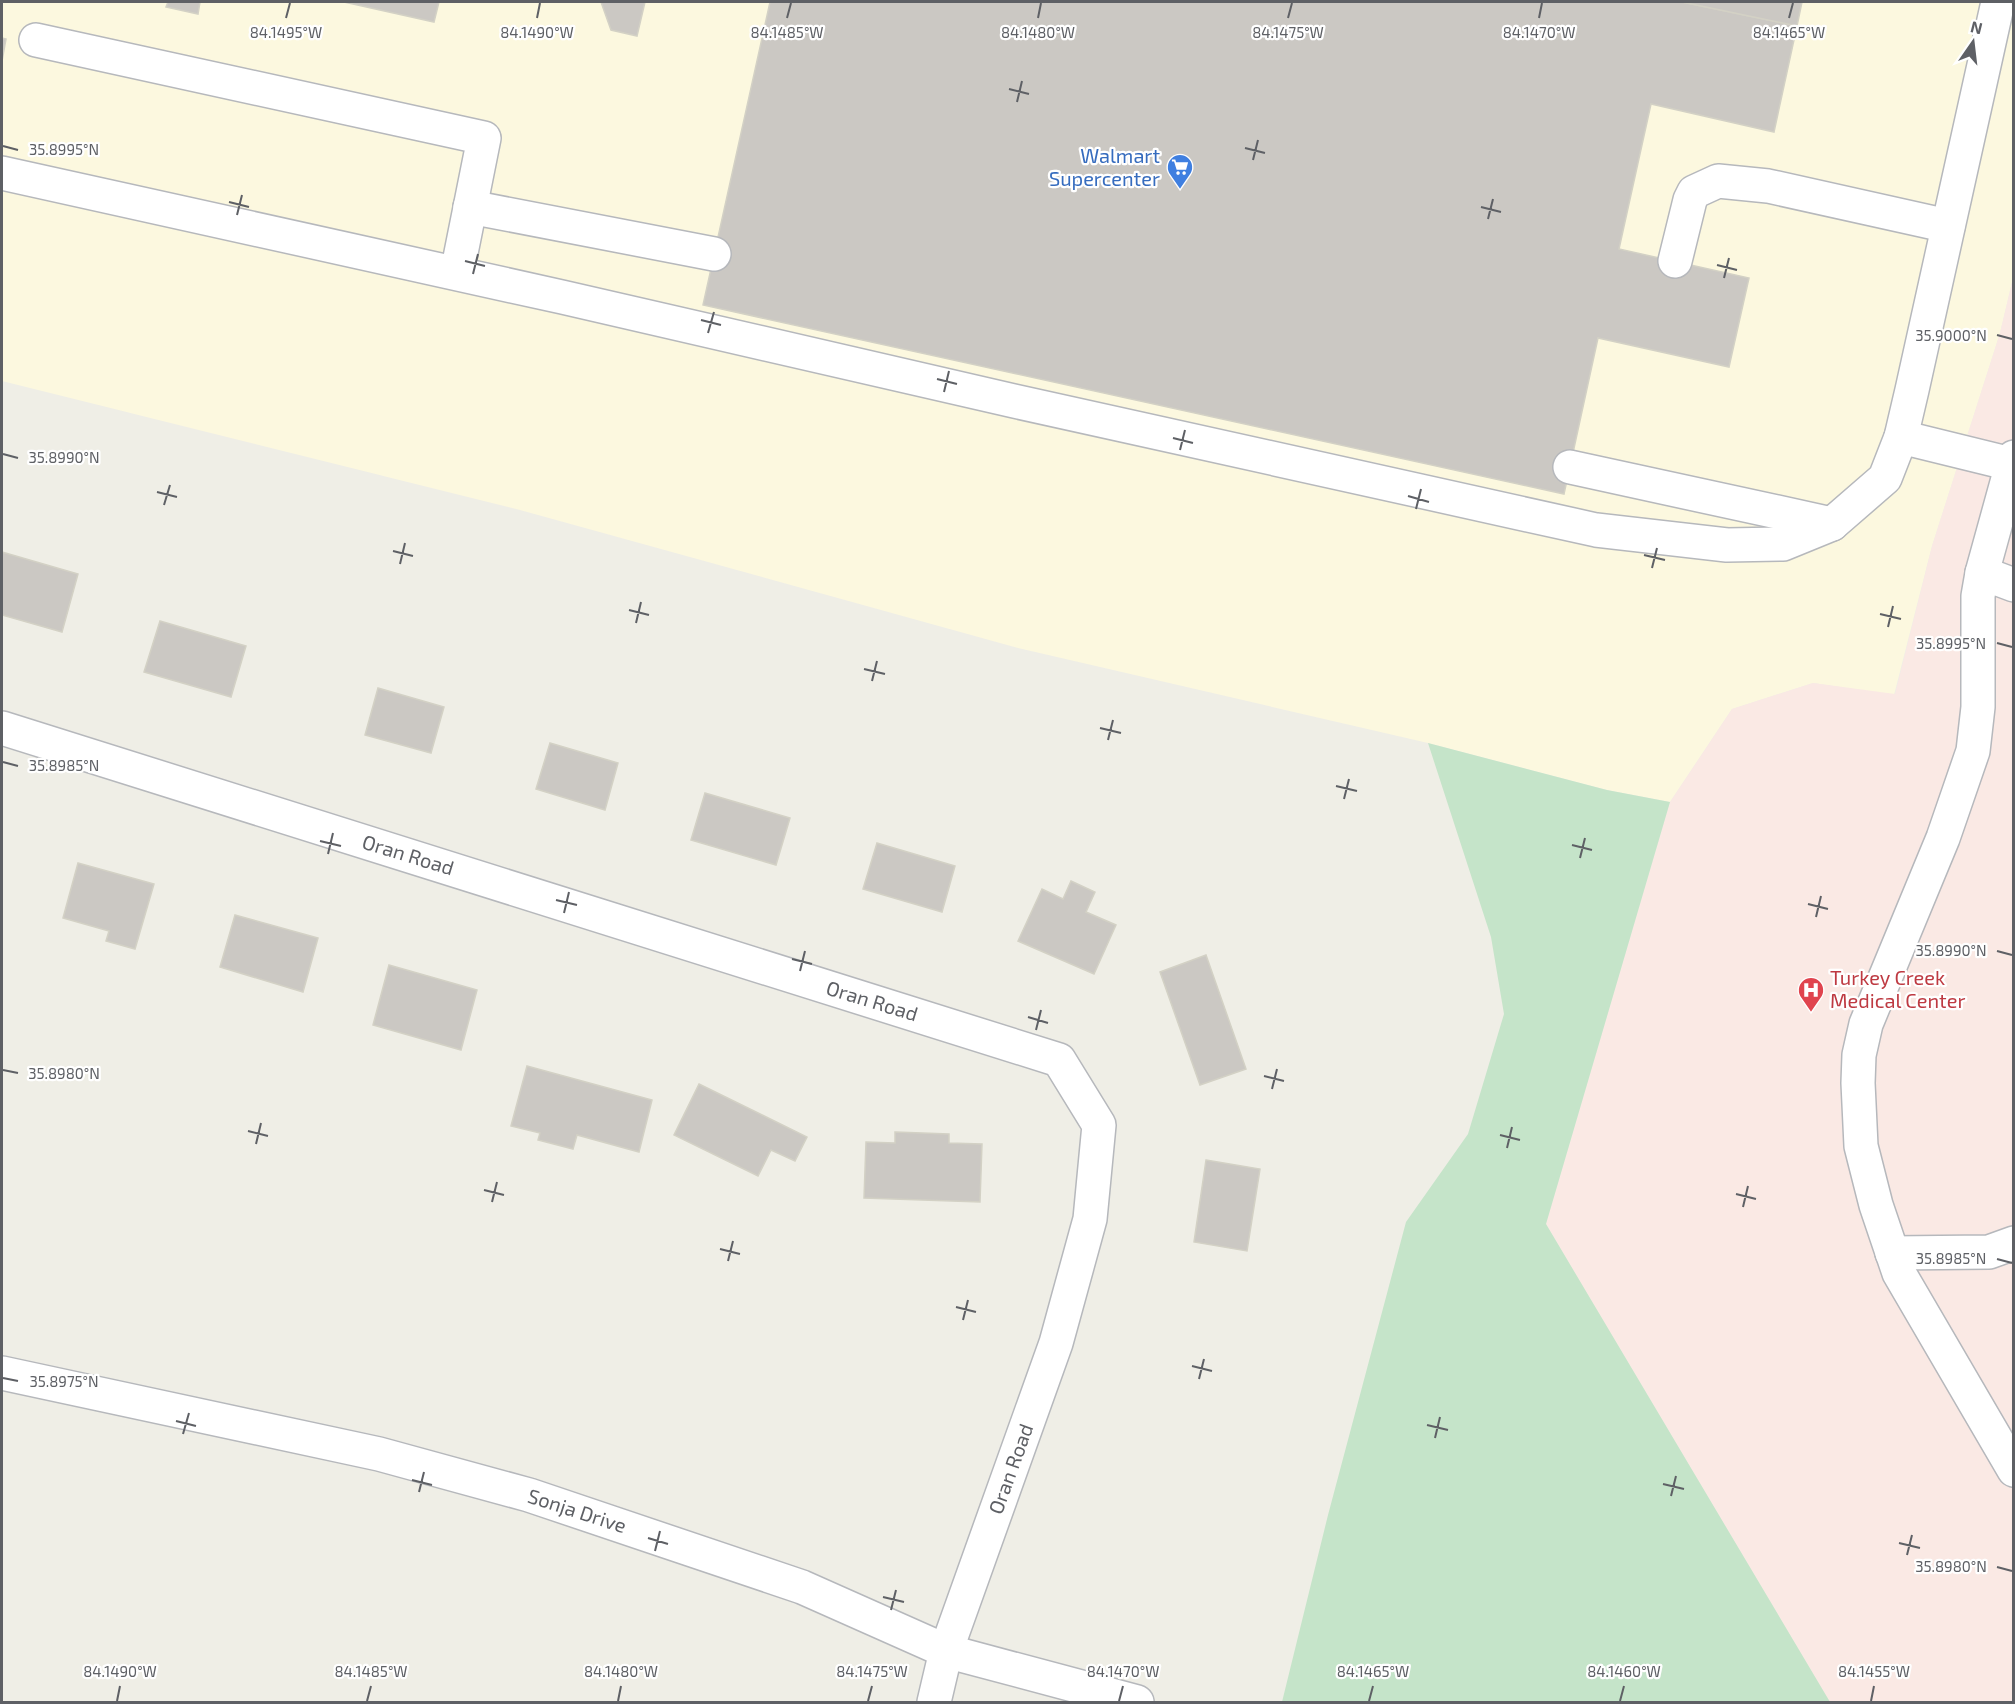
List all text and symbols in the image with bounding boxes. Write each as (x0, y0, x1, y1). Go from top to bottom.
north arrow (1943, 12, 2003, 72)
text: N (1969, 16, 1985, 38)
text: 84.1495°W (250, 23, 322, 41)
text: 84.1490°W (500, 23, 574, 41)
text: 84.1485°W (750, 23, 824, 41)
text: 84.1480°W (1001, 23, 1075, 41)
text: 84.1475°W (1252, 23, 1324, 41)
text: 84.1470°W (1503, 23, 1575, 41)
text: 84.1465°W (1753, 23, 1825, 41)
text: 35.8995°N (29, 140, 99, 158)
place label: Walmart Supercenter (1049, 143, 1160, 190)
supermarket icon: Walmart Supercenter (1165, 152, 1195, 190)
text: 35.9000°N (1915, 326, 1987, 344)
text: 35.8990°N (28, 448, 100, 466)
text: 35.8995°N (1916, 634, 1986, 652)
text: 35.8985°N (29, 756, 99, 774)
street label: Oran Road (360, 829, 457, 879)
text: 35.8990°N (1915, 941, 1987, 959)
place label: Turkey Creek Medical Center (1830, 965, 1966, 1012)
street label: Oran Road (824, 975, 921, 1025)
hospital icon: Turkey Creek Medical Center (1796, 975, 1826, 1013)
text: 35.8980°N (28, 1064, 100, 1082)
text: 35.8985°N (1916, 1249, 1986, 1267)
text: 35.8975°N (29, 1372, 99, 1390)
street label: Oran Road (983, 1420, 1037, 1517)
street label: Sonja Drive (525, 1483, 630, 1537)
text: 35.8980°N (1915, 1557, 1987, 1575)
text: 84.1490°W (83, 1662, 157, 1680)
text: 84.1485°W (334, 1662, 408, 1680)
text: 84.1480°W (584, 1662, 658, 1680)
text: 84.1475°W (836, 1662, 908, 1680)
text: 84.1470°W (1087, 1662, 1159, 1680)
text: 84.1465°W (1337, 1662, 1409, 1680)
text: 84.1460°W (1587, 1662, 1661, 1680)
text: 84.1455°W (1838, 1662, 1910, 1680)

